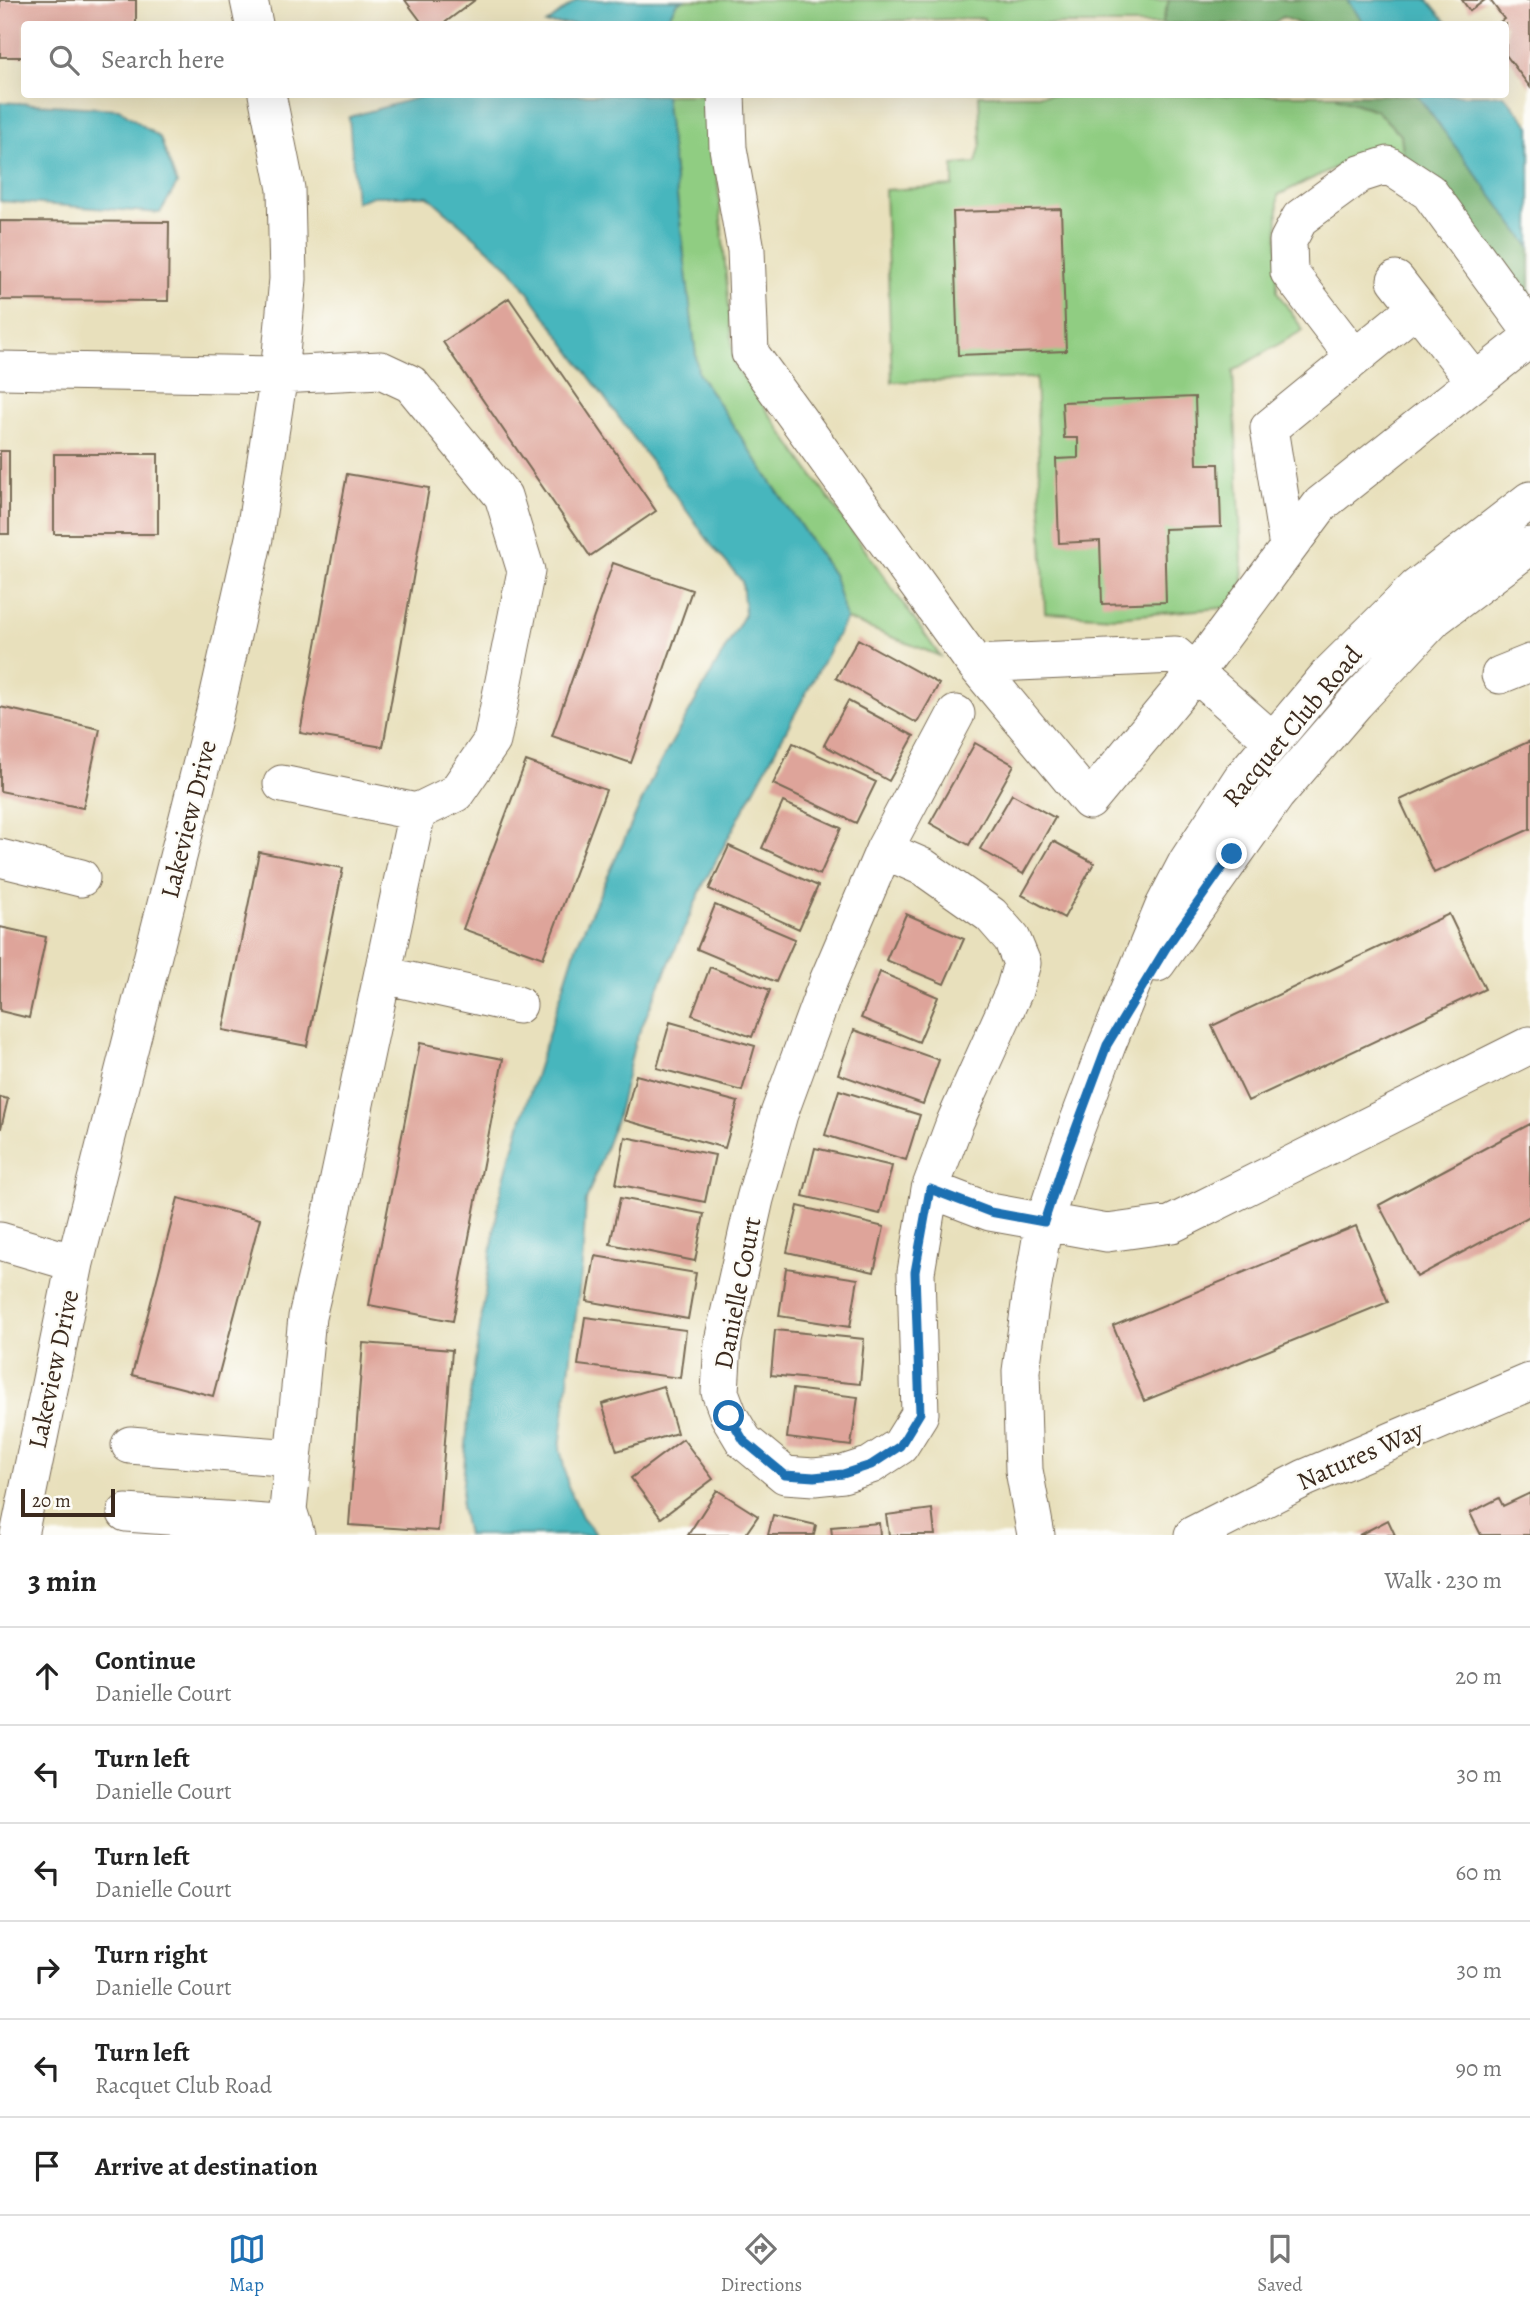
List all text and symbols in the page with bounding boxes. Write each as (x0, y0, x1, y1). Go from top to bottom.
search box (21, 21, 1509, 98)
icon: search (45, 41, 83, 79)
text: Search here (101, 42, 225, 77)
street label: Racquet Club Road (1215, 638, 1370, 814)
street label: Lakeview Drive (152, 736, 225, 902)
route end (1216, 838, 1247, 869)
street label: Danielle Court (706, 1214, 769, 1372)
street label: Lakeview Drive (20, 1286, 87, 1452)
route start (713, 1400, 744, 1431)
street label: Natures Way (1291, 1412, 1429, 1499)
scale bar (21, 1486, 116, 1518)
text: 20 m (32, 1488, 71, 1514)
text: 3 min (28, 1561, 97, 1601)
text: Walk · 230 m (1385, 1565, 1502, 1596)
text: Continue (95, 1643, 196, 1678)
icon: ahead (28, 1657, 66, 1695)
text: 20 m (1455, 1661, 1502, 1692)
text: Danielle Court (95, 1678, 232, 1709)
text: Turn left (95, 1741, 190, 1776)
icon: left (28, 1755, 66, 1793)
text: 30 m (1456, 1759, 1502, 1790)
text: Danielle Court (95, 1776, 232, 1807)
text: Turn left (95, 1839, 190, 1874)
icon: left (28, 1853, 66, 1891)
text: 60 m (1455, 1857, 1502, 1888)
text: Danielle Court (95, 1874, 232, 1905)
text: Turn right (95, 1937, 208, 1972)
icon: right (28, 1951, 66, 1989)
text: 30 m (1456, 1955, 1502, 1986)
text: Danielle Court (95, 1972, 232, 2003)
text: Turn left (95, 2035, 190, 2070)
icon: left (28, 2049, 66, 2087)
text: 90 m (1456, 2053, 1502, 2084)
text: Racquet Club Road (95, 2070, 272, 2101)
icon: arrive (28, 2147, 66, 2185)
text: Arrive at destination (95, 2149, 318, 2184)
tab: Map (228, 2230, 266, 2298)
tab: Directions (721, 2230, 802, 2298)
tab: Saved (1257, 2230, 1302, 2298)

